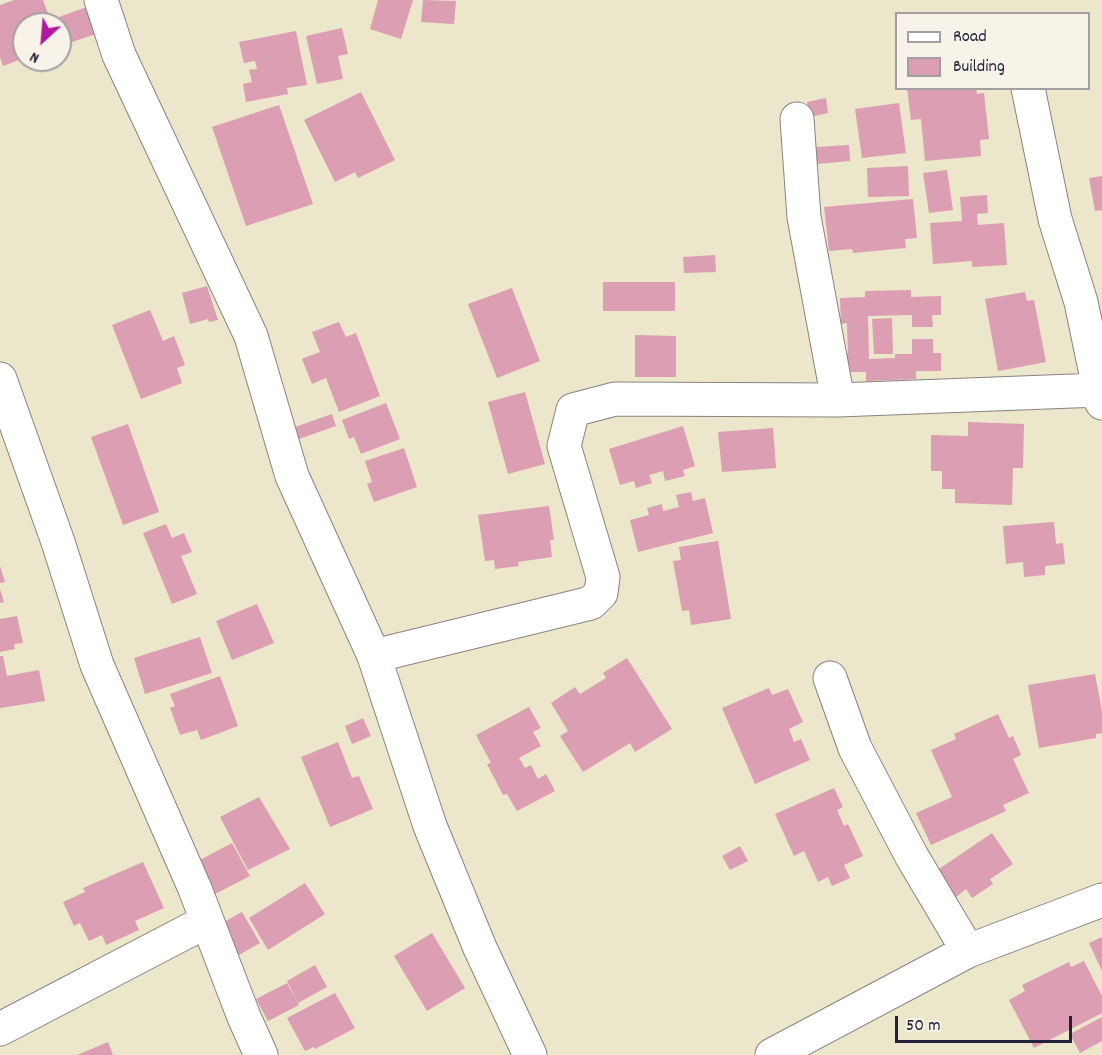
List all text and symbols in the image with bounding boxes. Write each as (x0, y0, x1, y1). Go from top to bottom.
north arrow (12, 12, 72, 72)
legend (895, 12, 1090, 90)
text: Road (953, 25, 987, 50)
text: N (26, 45, 43, 69)
text: Building (953, 55, 1005, 80)
scale bar (898, 1004, 1075, 1042)
text: 50 m (906, 1014, 941, 1039)

